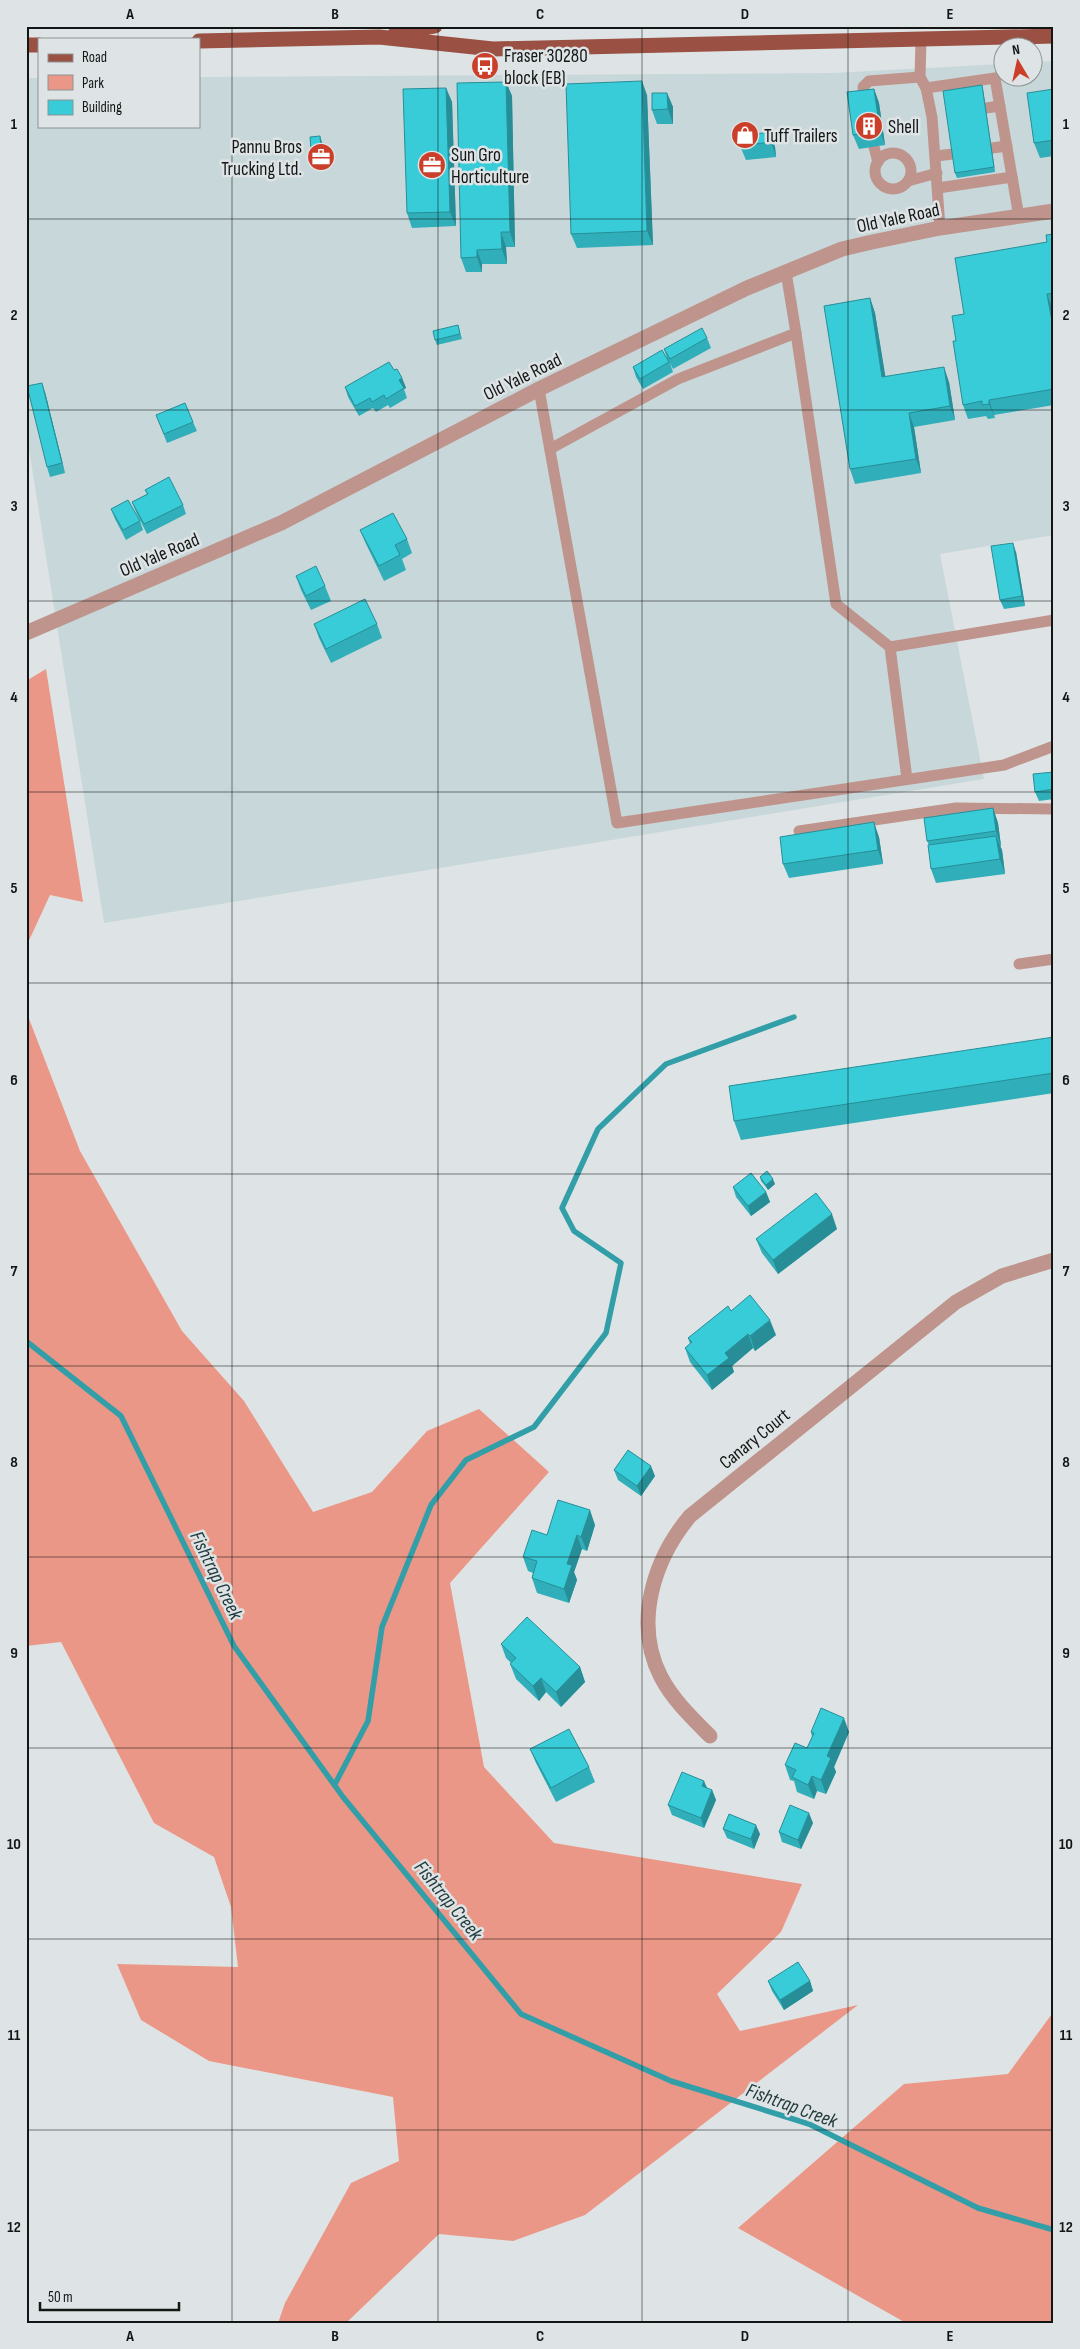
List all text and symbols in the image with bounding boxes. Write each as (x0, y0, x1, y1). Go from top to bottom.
text: A (125, 5, 134, 24)
text: B (331, 5, 339, 24)
text: C (536, 5, 544, 24)
text: D (741, 5, 749, 24)
text: E (947, 5, 954, 24)
legend (38, 38, 200, 128)
north arrow (992, 38, 1042, 88)
text: N (1011, 41, 1021, 59)
place label: Fraser 30280 block (EB) (504, 45, 588, 90)
text: Road (82, 48, 107, 67)
bus stop icon: Fraser 30280 block (EB) (470, 51, 500, 81)
text: Park (82, 74, 104, 93)
text: Building (82, 98, 122, 117)
building icon: Shell (854, 111, 884, 141)
text: 1 (11, 115, 18, 134)
text: 1 (1063, 115, 1070, 134)
place label: Shell (888, 116, 919, 139)
shop icon: Tuff Trailers (730, 120, 760, 150)
place label: Tuff Trailers (764, 125, 838, 148)
place label: Pannu Bros Trucking Ltd. (221, 136, 302, 181)
office icon: Pannu Bros Trucking Ltd. (306, 142, 336, 172)
place label: Sun Gro Horticulture (451, 144, 529, 189)
office icon: Sun Gro Horticulture (417, 150, 447, 180)
street label: Old Yale Road (855, 198, 942, 238)
text: 2 (10, 306, 18, 325)
text: 2 (1062, 306, 1070, 325)
street label: Old Yale Road (480, 349, 566, 406)
text: 3 (10, 497, 18, 516)
text: 3 (1062, 497, 1070, 516)
street label: Old Yale Road (116, 528, 203, 582)
text: 4 (10, 688, 18, 707)
text: 4 (1062, 688, 1070, 707)
text: 5 (10, 879, 18, 898)
text: 5 (1062, 879, 1070, 898)
text: 6 (10, 1071, 18, 1090)
text: 6 (1062, 1071, 1070, 1090)
text: 7 (11, 1262, 18, 1281)
text: 7 (1063, 1262, 1070, 1281)
street label: Canary Court (715, 1404, 795, 1475)
text: 8 (10, 1453, 18, 1472)
text: 8 (1062, 1453, 1070, 1472)
water label: Fishtrap Creek (184, 1527, 248, 1624)
text: 9 (10, 1644, 18, 1663)
text: 9 (1062, 1644, 1070, 1663)
text: 10 (7, 1835, 21, 1854)
text: 10 (1059, 1835, 1073, 1854)
water label: Fishtrap Creek (409, 1856, 488, 1946)
text: 11 (8, 2026, 21, 2045)
text: 11 (1060, 2026, 1073, 2045)
water label: Fishtrap Creek (743, 2078, 841, 2134)
text: 12 (7, 2218, 21, 2237)
text: 12 (1059, 2218, 1073, 2237)
scale bar (40, 2279, 179, 2311)
text: 50 m (48, 2288, 73, 2307)
text: A (125, 2327, 134, 2346)
text: B (331, 2327, 339, 2346)
text: C (536, 2327, 544, 2346)
text: D (741, 2327, 749, 2346)
text: E (947, 2327, 954, 2346)

